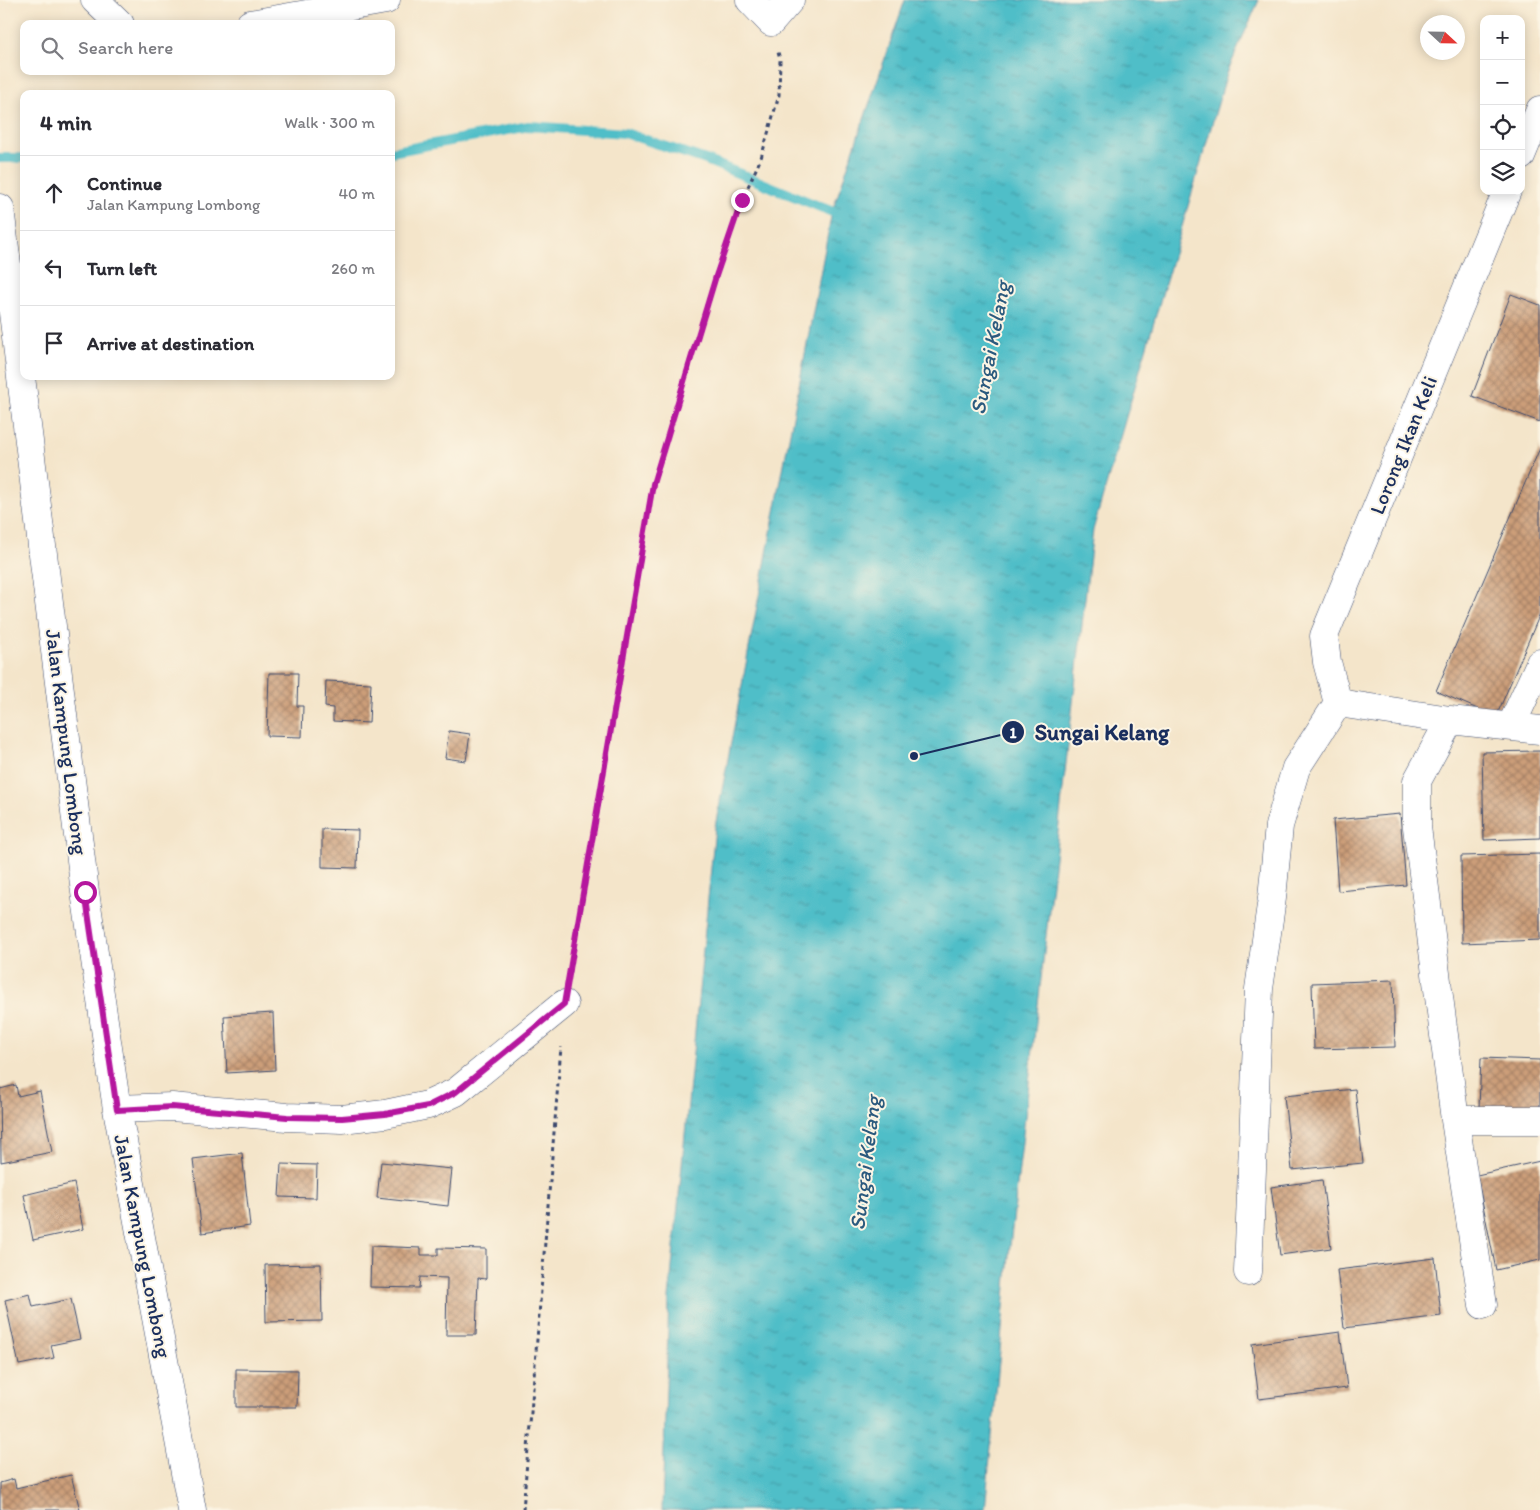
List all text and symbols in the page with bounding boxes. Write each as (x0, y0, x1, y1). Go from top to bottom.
north arrow (1420, 15, 1465, 60)
map controls (1480, 15, 1525, 195)
button: + (1480, 15, 1525, 60)
search box (20, 20, 395, 75)
icon: search (38, 34, 66, 62)
text: Search here (78, 36, 173, 59)
button: − (1480, 60, 1525, 105)
button: locate (1480, 105, 1525, 150)
text: 4 min (40, 110, 92, 135)
text: Walk · 300 m (284, 113, 375, 132)
button: layers (1480, 150, 1525, 195)
text: Continue (87, 172, 162, 195)
icon: ahead (40, 179, 68, 207)
text: 40 m (338, 184, 375, 203)
route end (731, 189, 754, 212)
text: Jalan Kampung Lombong (87, 195, 260, 214)
icon: left (40, 254, 68, 282)
text: Turn left (87, 257, 157, 280)
text: 260 m (331, 259, 375, 278)
water label: Sungai Kelang (964, 277, 1017, 417)
icon: arrive (40, 329, 68, 357)
text: Arrive at destination (87, 332, 254, 355)
street label: Lorong Ikan Keli (1364, 372, 1442, 518)
street label: Jalan Kampung Lombong (41, 628, 93, 857)
callout: Sungai Kelang (1000, 714, 1179, 751)
text: Sungai Kelang (1035, 719, 1170, 746)
text: 1 (1010, 724, 1017, 742)
route start (74, 881, 97, 904)
water label: Sungai Kelang (843, 1092, 887, 1231)
street label: Jalan Kampung Lombong (109, 1132, 177, 1360)

